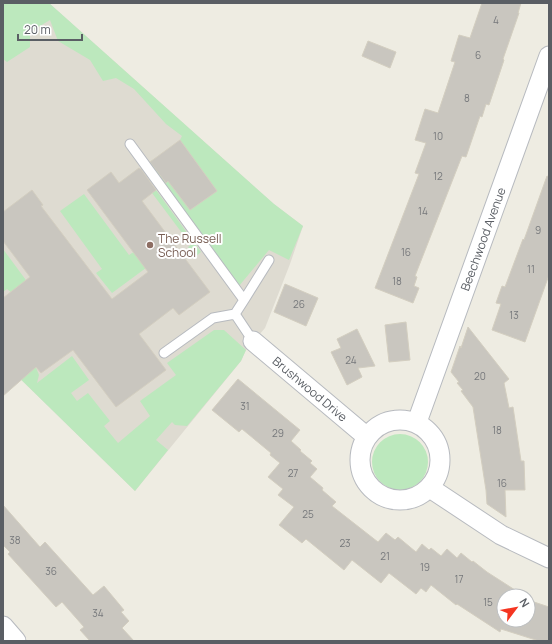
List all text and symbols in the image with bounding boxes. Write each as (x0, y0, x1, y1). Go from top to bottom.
house number: 4 (493, 13, 499, 27)
scale bar (18, 16, 82, 42)
text: 20 m (24, 21, 51, 38)
house number: 6 (475, 48, 481, 62)
house number: 8 (464, 91, 470, 105)
house number: 10 (433, 129, 443, 143)
house number: 12 (433, 169, 443, 183)
street label: Beechwood Avenue (456, 185, 510, 293)
house number: 14 (418, 204, 428, 218)
house number: 9 (535, 223, 541, 237)
place label: The Russell School (158, 230, 222, 261)
marker: The Russell School (145, 240, 155, 250)
house number: 16 (401, 245, 411, 259)
house number: 11 (527, 262, 535, 276)
house number: 18 (392, 274, 402, 288)
house number: 26 (293, 297, 305, 311)
house number: 13 (509, 308, 519, 322)
street label: Brushwood Drive (269, 353, 351, 425)
house number: 24 (345, 353, 357, 367)
house number: 20 (474, 369, 486, 383)
house number: 31 (240, 399, 250, 413)
house number: 18 (492, 423, 502, 437)
house number: 29 (272, 426, 284, 440)
house number: 27 (288, 466, 298, 480)
house number: 16 (497, 476, 507, 490)
house number: 25 (302, 507, 314, 521)
house number: 38 (9, 533, 21, 547)
house number: 23 (339, 536, 351, 550)
house number: 21 (380, 549, 390, 563)
house number: 19 (420, 560, 430, 574)
house number: 36 (45, 564, 57, 578)
house number: 17 (455, 572, 463, 586)
north arrow (496, 588, 536, 628)
house number: 15 (483, 595, 493, 609)
text: N (516, 595, 533, 610)
house number: 34 (92, 606, 104, 620)

